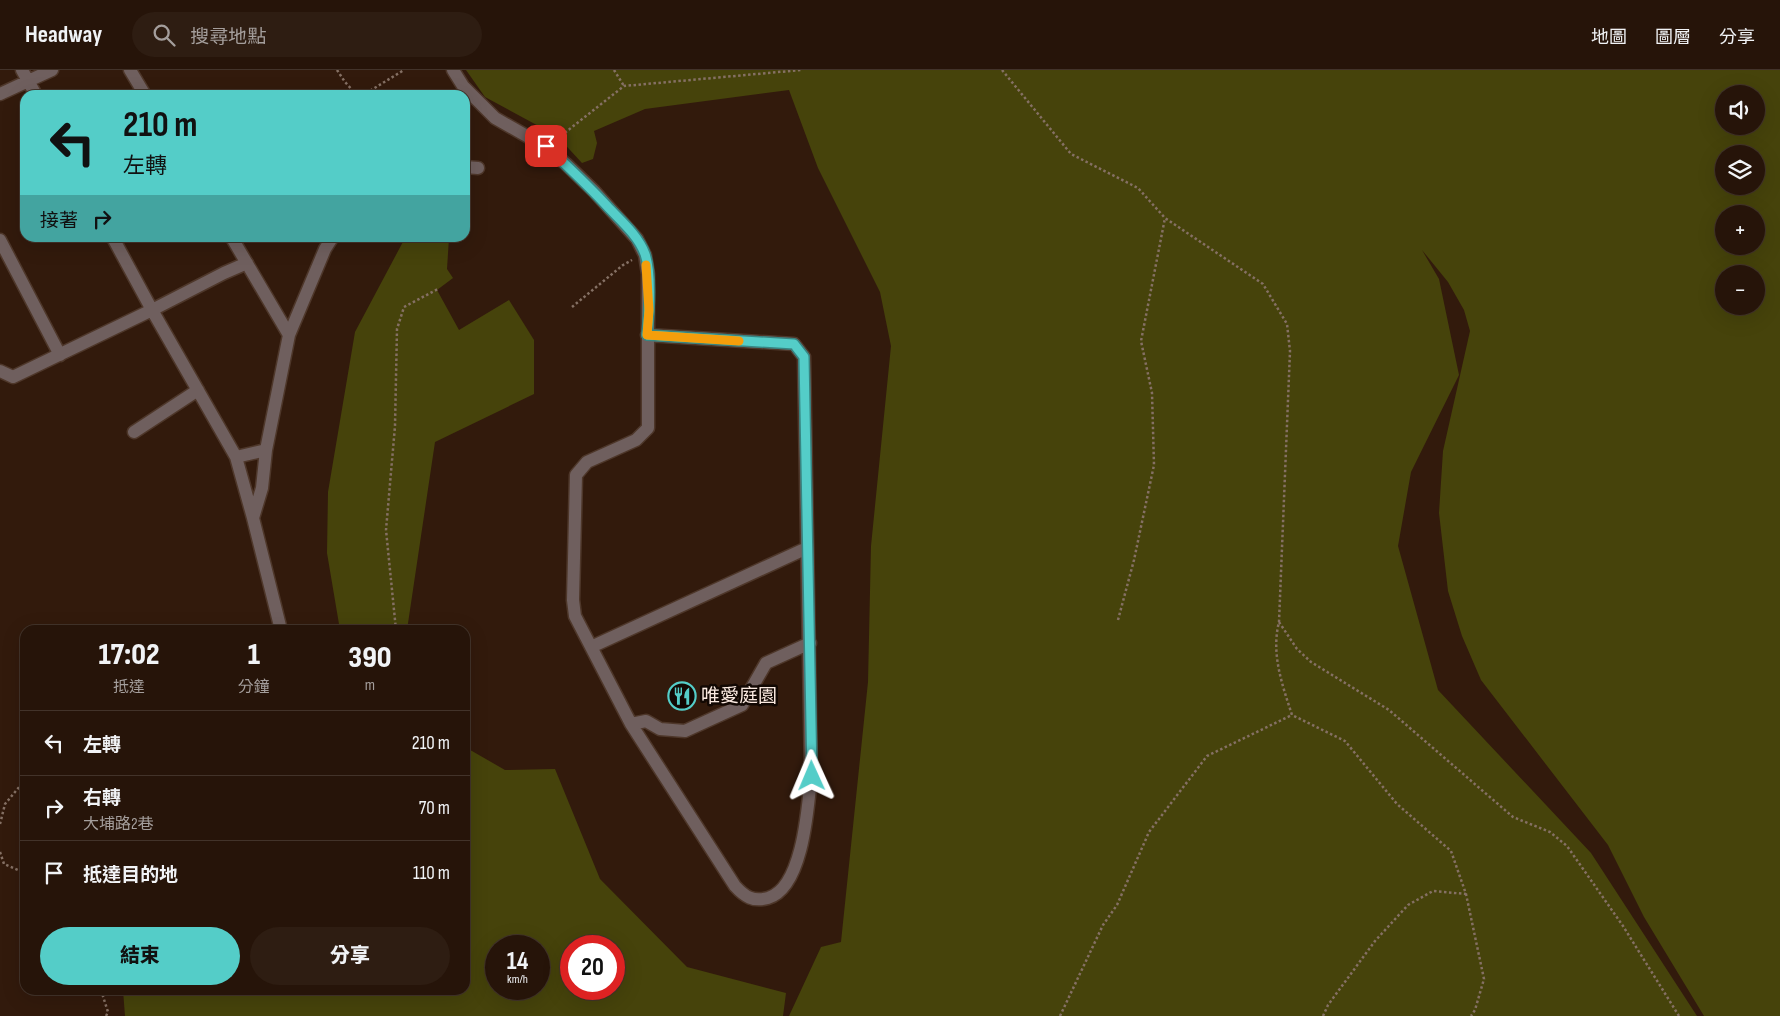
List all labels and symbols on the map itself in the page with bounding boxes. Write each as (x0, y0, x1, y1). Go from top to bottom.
pin (525, 125, 567, 167)
restaurant icon: 唯愛庭園 (667, 681, 697, 711)
place label: 唯愛庭園 (701, 685, 777, 708)
position arrow (785, 749, 837, 801)
speed limit sign: 20 (560, 935, 625, 1000)

